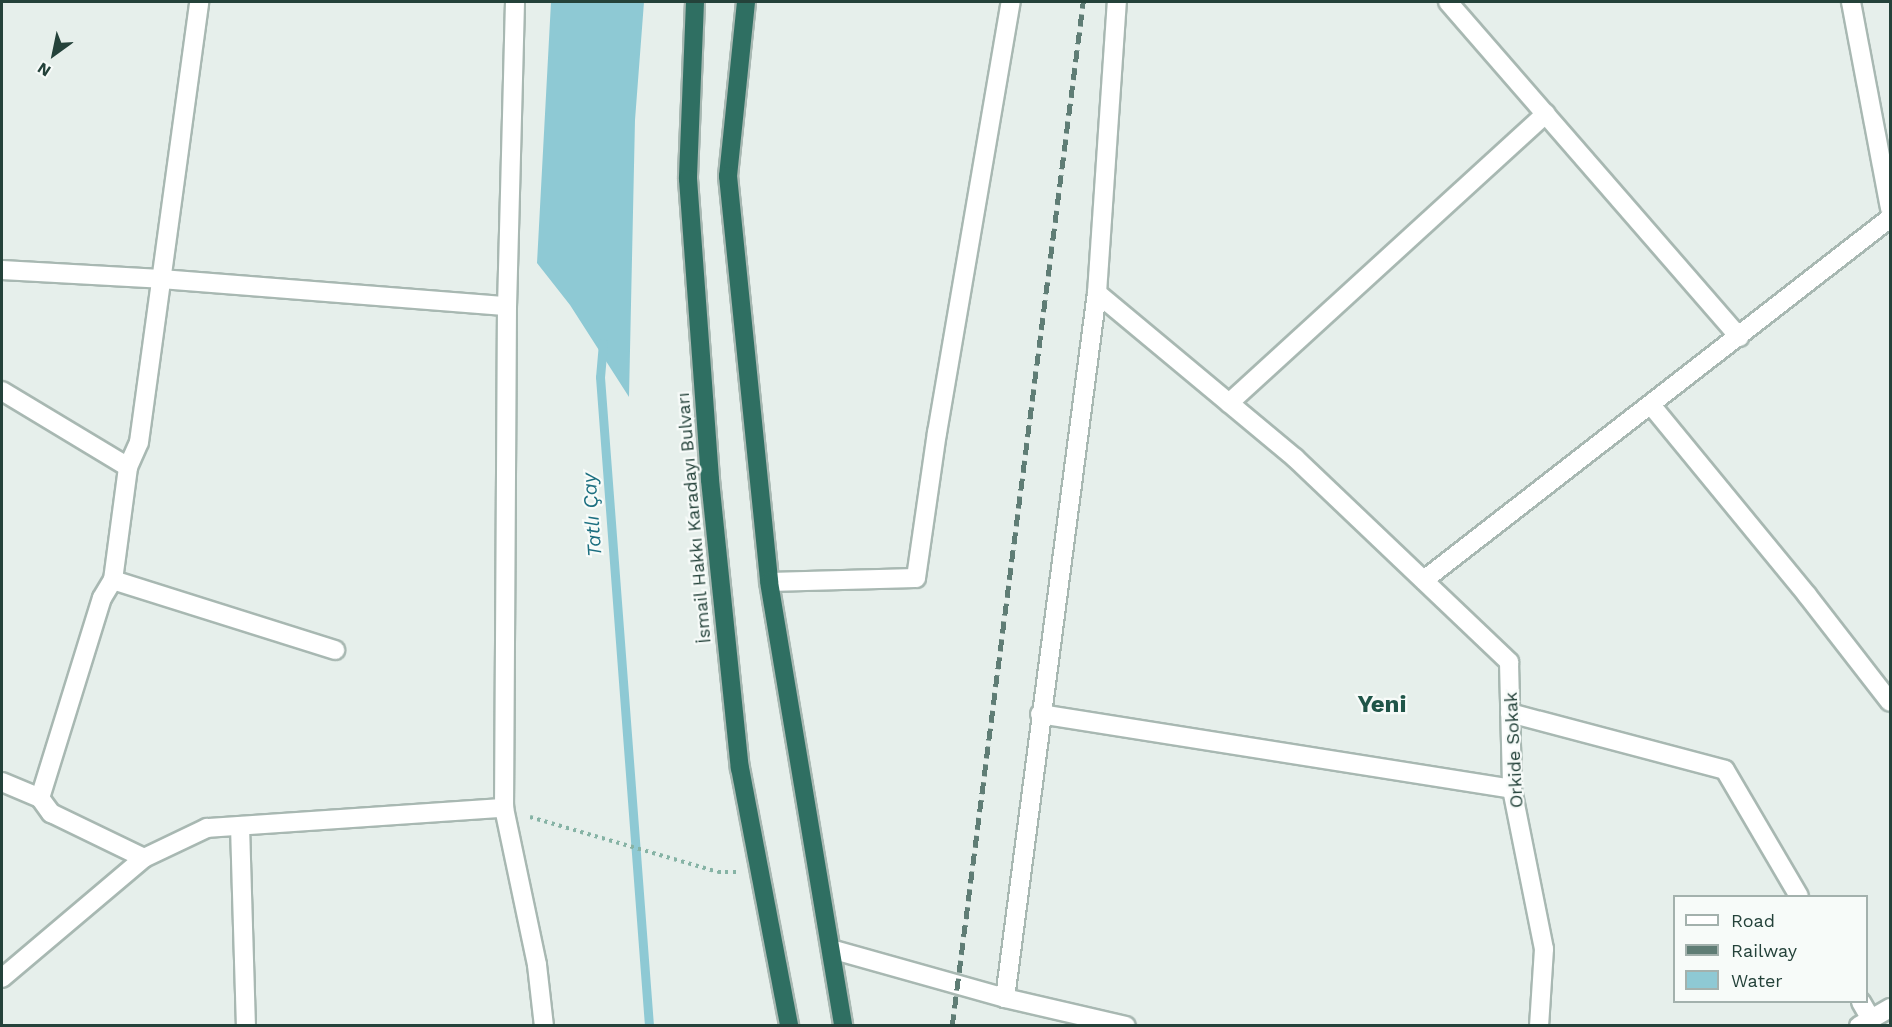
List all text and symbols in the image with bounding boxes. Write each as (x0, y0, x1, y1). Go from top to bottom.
north arrow (24, 24, 84, 84)
text: N (34, 58, 54, 81)
street label: İsmail Hakkı Karadayı Bulvarı (672, 391, 716, 645)
water label: Tatlı Çay (577, 472, 607, 558)
district label: Yeni (1358, 691, 1406, 719)
street label: Orkide Sokak (1500, 691, 1528, 809)
legend (1673, 895, 1868, 1003)
text: Road (1731, 910, 1775, 931)
text: Railway (1731, 940, 1797, 961)
text: Water (1731, 970, 1783, 991)

